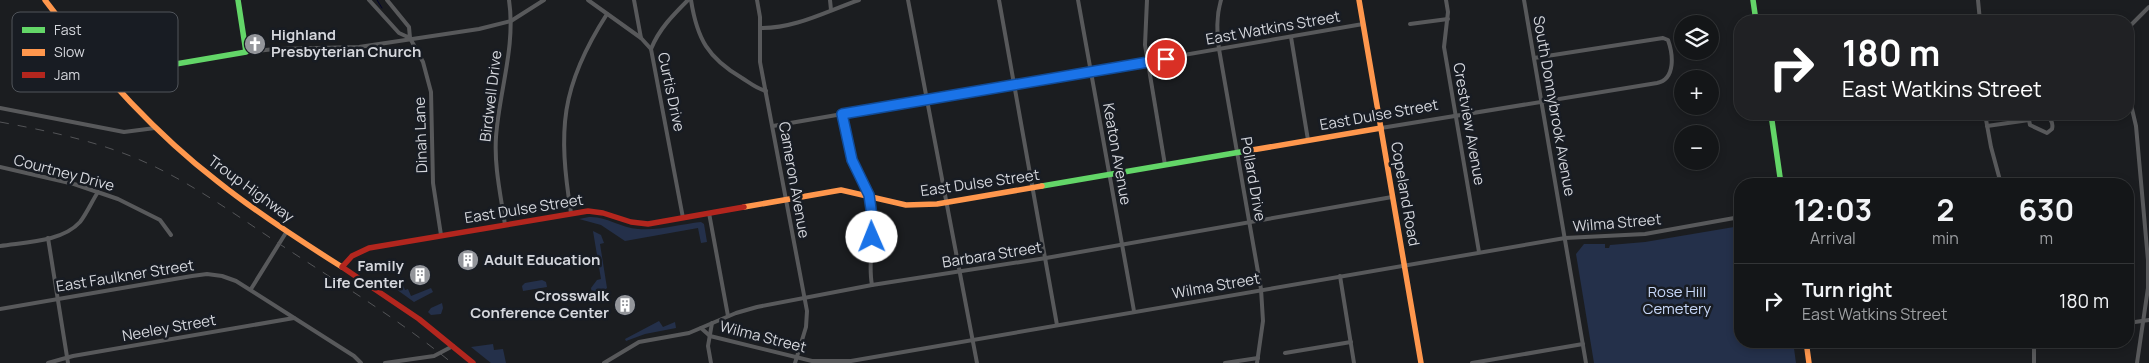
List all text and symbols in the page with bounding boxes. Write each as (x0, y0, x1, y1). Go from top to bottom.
street label: East Watkins Street (1204, 5, 1342, 50)
legend (12, 12, 178, 92)
street label: South Donnybrook Avenue (1528, 14, 1581, 198)
map controls (1674, 15, 1719, 170)
button: layers (1674, 15, 1719, 60)
text: Fast (54, 20, 82, 39)
place label: Highland Presbyterian Church (271, 24, 421, 62)
text: 180 m (1842, 29, 1940, 77)
church icon: Highland Presbyterian Church (243, 32, 267, 56)
icon: right (1759, 35, 1824, 100)
pin (1145, 38, 1187, 80)
text: Slow (54, 42, 85, 61)
icon: arrive (1152, 45, 1180, 73)
street label: Birdwell Drive (474, 49, 507, 143)
street label: Curtis Drive (653, 50, 690, 134)
street label: Crestview Avenue (1448, 61, 1491, 187)
text: Jam (54, 65, 80, 84)
button: + (1674, 70, 1719, 115)
text: East Watkins Street (1842, 74, 2042, 104)
street label: East Dulse Street (1318, 94, 1440, 135)
street label: Dinah Lane (409, 96, 432, 174)
street label: Keaton Avenue (1098, 101, 1137, 207)
street label: Cameron Avenue (774, 120, 815, 240)
button: − (1674, 125, 1719, 170)
street label: Pollard Drive (1236, 135, 1271, 223)
street label: Copeland Road (1386, 140, 1425, 248)
street label: Courtney Drive (11, 149, 117, 196)
street label: Troup Highway (204, 150, 299, 227)
street label: East Dulse Street (919, 164, 1041, 201)
street label: East Dulse Street (463, 189, 585, 228)
text: 12:03 (1794, 189, 1872, 230)
text: 2 (1936, 189, 1954, 230)
text: 630 (2018, 189, 2074, 230)
street label: Wilma Street (1572, 208, 1662, 237)
position arrow (845, 210, 897, 262)
text: Arrival (1810, 227, 1856, 249)
text: min (1932, 227, 1959, 249)
text: m (2040, 227, 2053, 249)
street label: Barbara Street (941, 236, 1043, 273)
building icon: Adult Education (456, 248, 480, 272)
place label: Adult Education (484, 249, 600, 270)
street label: East Faulkner Street (54, 254, 195, 297)
place label: Family Life Center (324, 255, 405, 293)
building icon: Family Life Center (408, 263, 432, 287)
street label: Wilma Street (1170, 267, 1261, 304)
text: Turn right (1802, 277, 1892, 303)
park label: Rose Hill Cemetery (1643, 281, 1711, 319)
place label: Crosswalk Conference Center (470, 285, 610, 323)
icon: right (1759, 287, 1787, 315)
text: 180 m (2059, 288, 2109, 314)
building icon: Crosswalk Conference Center (613, 293, 637, 317)
text: East Watkins Street (1802, 303, 1947, 325)
street label: Neeley Street (120, 309, 217, 346)
street label: Wilma Street (717, 316, 809, 357)

